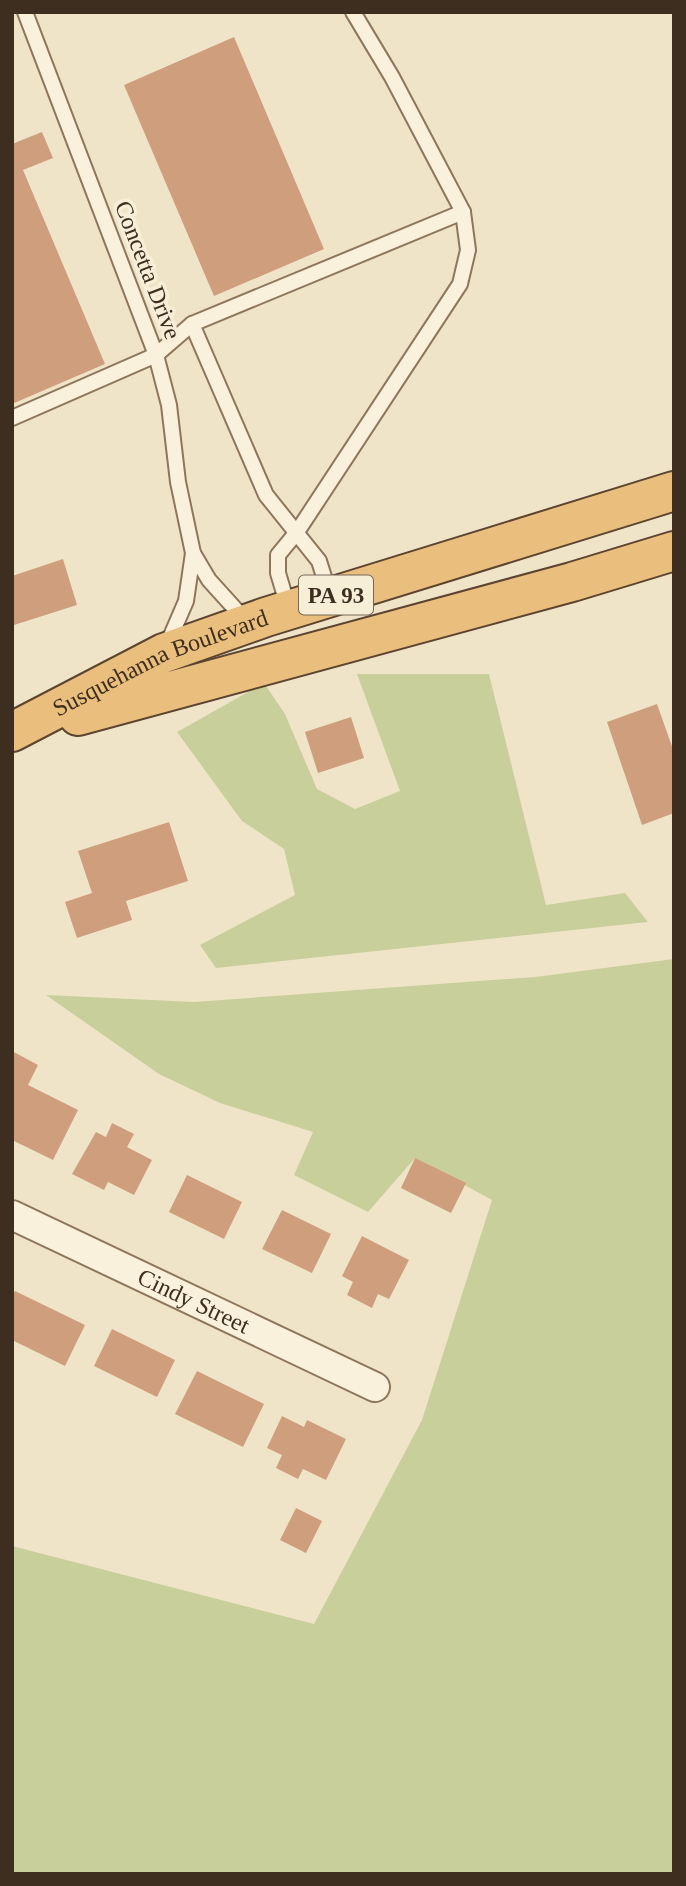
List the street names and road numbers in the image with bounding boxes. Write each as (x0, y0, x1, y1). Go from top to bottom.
street label: Concetta Drive (110, 197, 186, 343)
road number: PA 93 (299, 576, 373, 614)
street label: Susquehanna Boulevard (48, 604, 271, 722)
street label: Cindy Street (134, 1263, 254, 1339)

